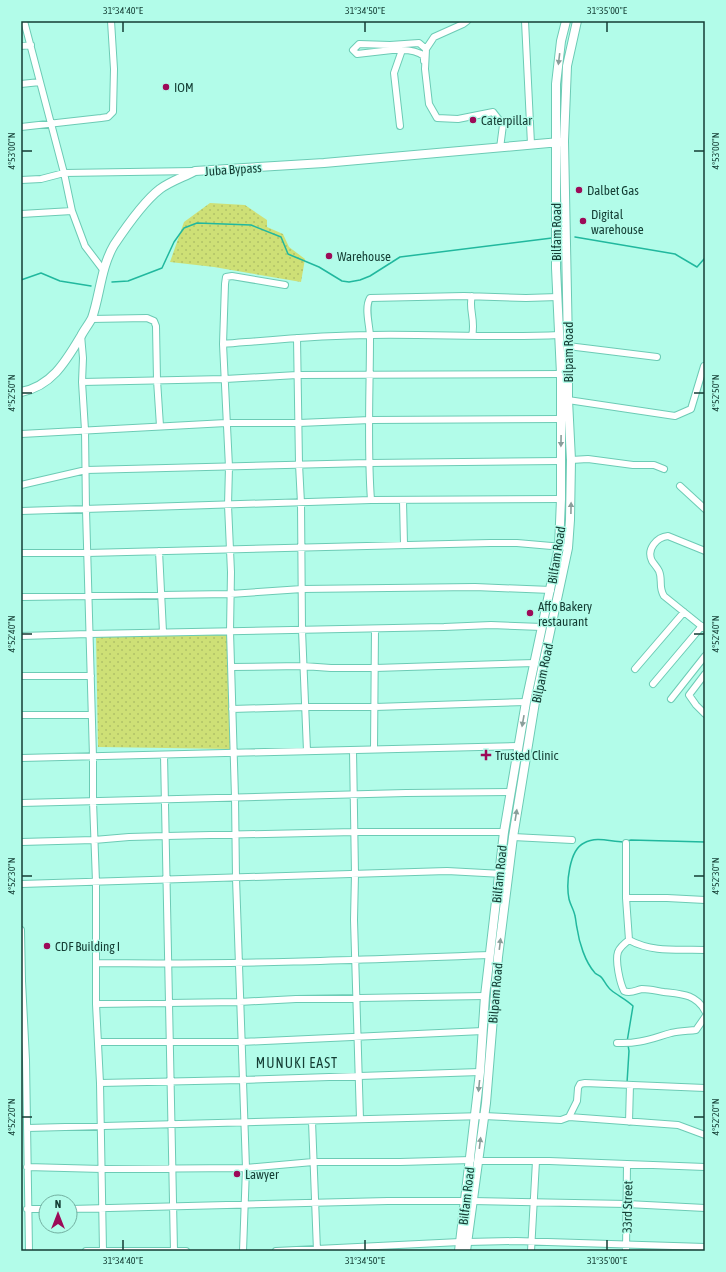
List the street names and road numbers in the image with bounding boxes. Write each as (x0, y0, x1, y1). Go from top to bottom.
street label: Juba Bypass (204, 160, 263, 179)
street label: Bilfam Road (549, 203, 564, 261)
street label: Bilpam Road (561, 322, 576, 382)
street label: Bilfam Road (545, 525, 568, 585)
street label: Bilpam Road (529, 642, 556, 704)
street label: Bilfam Road (489, 844, 510, 904)
street label: Bilpam Road (485, 962, 506, 1024)
street label: Bilfam Road (456, 1166, 477, 1226)
street label: 33rd Street (620, 1180, 635, 1233)

